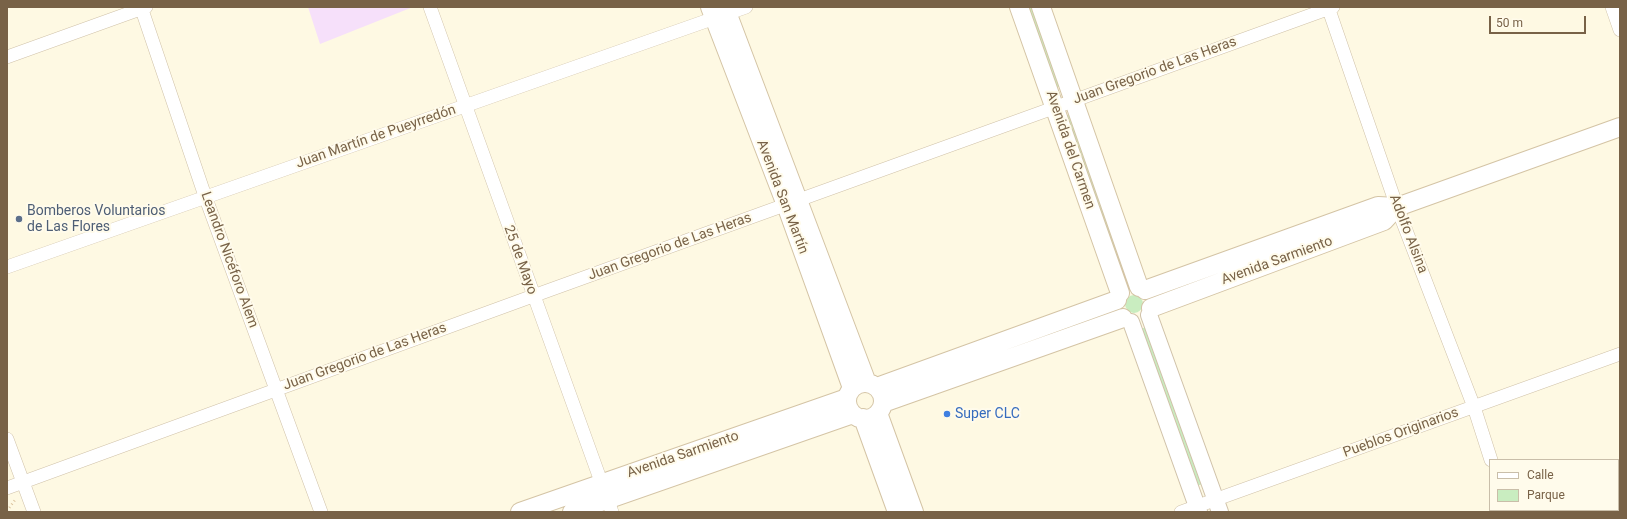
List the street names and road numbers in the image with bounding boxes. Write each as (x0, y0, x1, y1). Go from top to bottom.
street label: Juan Gregorio de Las Heras (1071, 34, 1239, 108)
street label: Avenida del Carmen (1042, 89, 1098, 211)
street label: Juan Martín de Pueyrredón (294, 102, 458, 172)
street label: Avenida San Martín (753, 138, 811, 256)
street label: Leandro Nicéforo Alem (197, 190, 261, 330)
street label: Adolfo Alsina (1385, 192, 1431, 276)
street label: Juan Gregorio de Las Heras (586, 210, 754, 284)
street label: 25 de Mayo (500, 223, 540, 297)
street label: Avenida Sarmiento (1219, 233, 1335, 289)
street label: Juan Gregorio de Las Heras (281, 320, 449, 394)
street label: Pueblos Originarios (1341, 404, 1461, 462)
street label: Avenida Sarmiento (625, 428, 741, 482)

